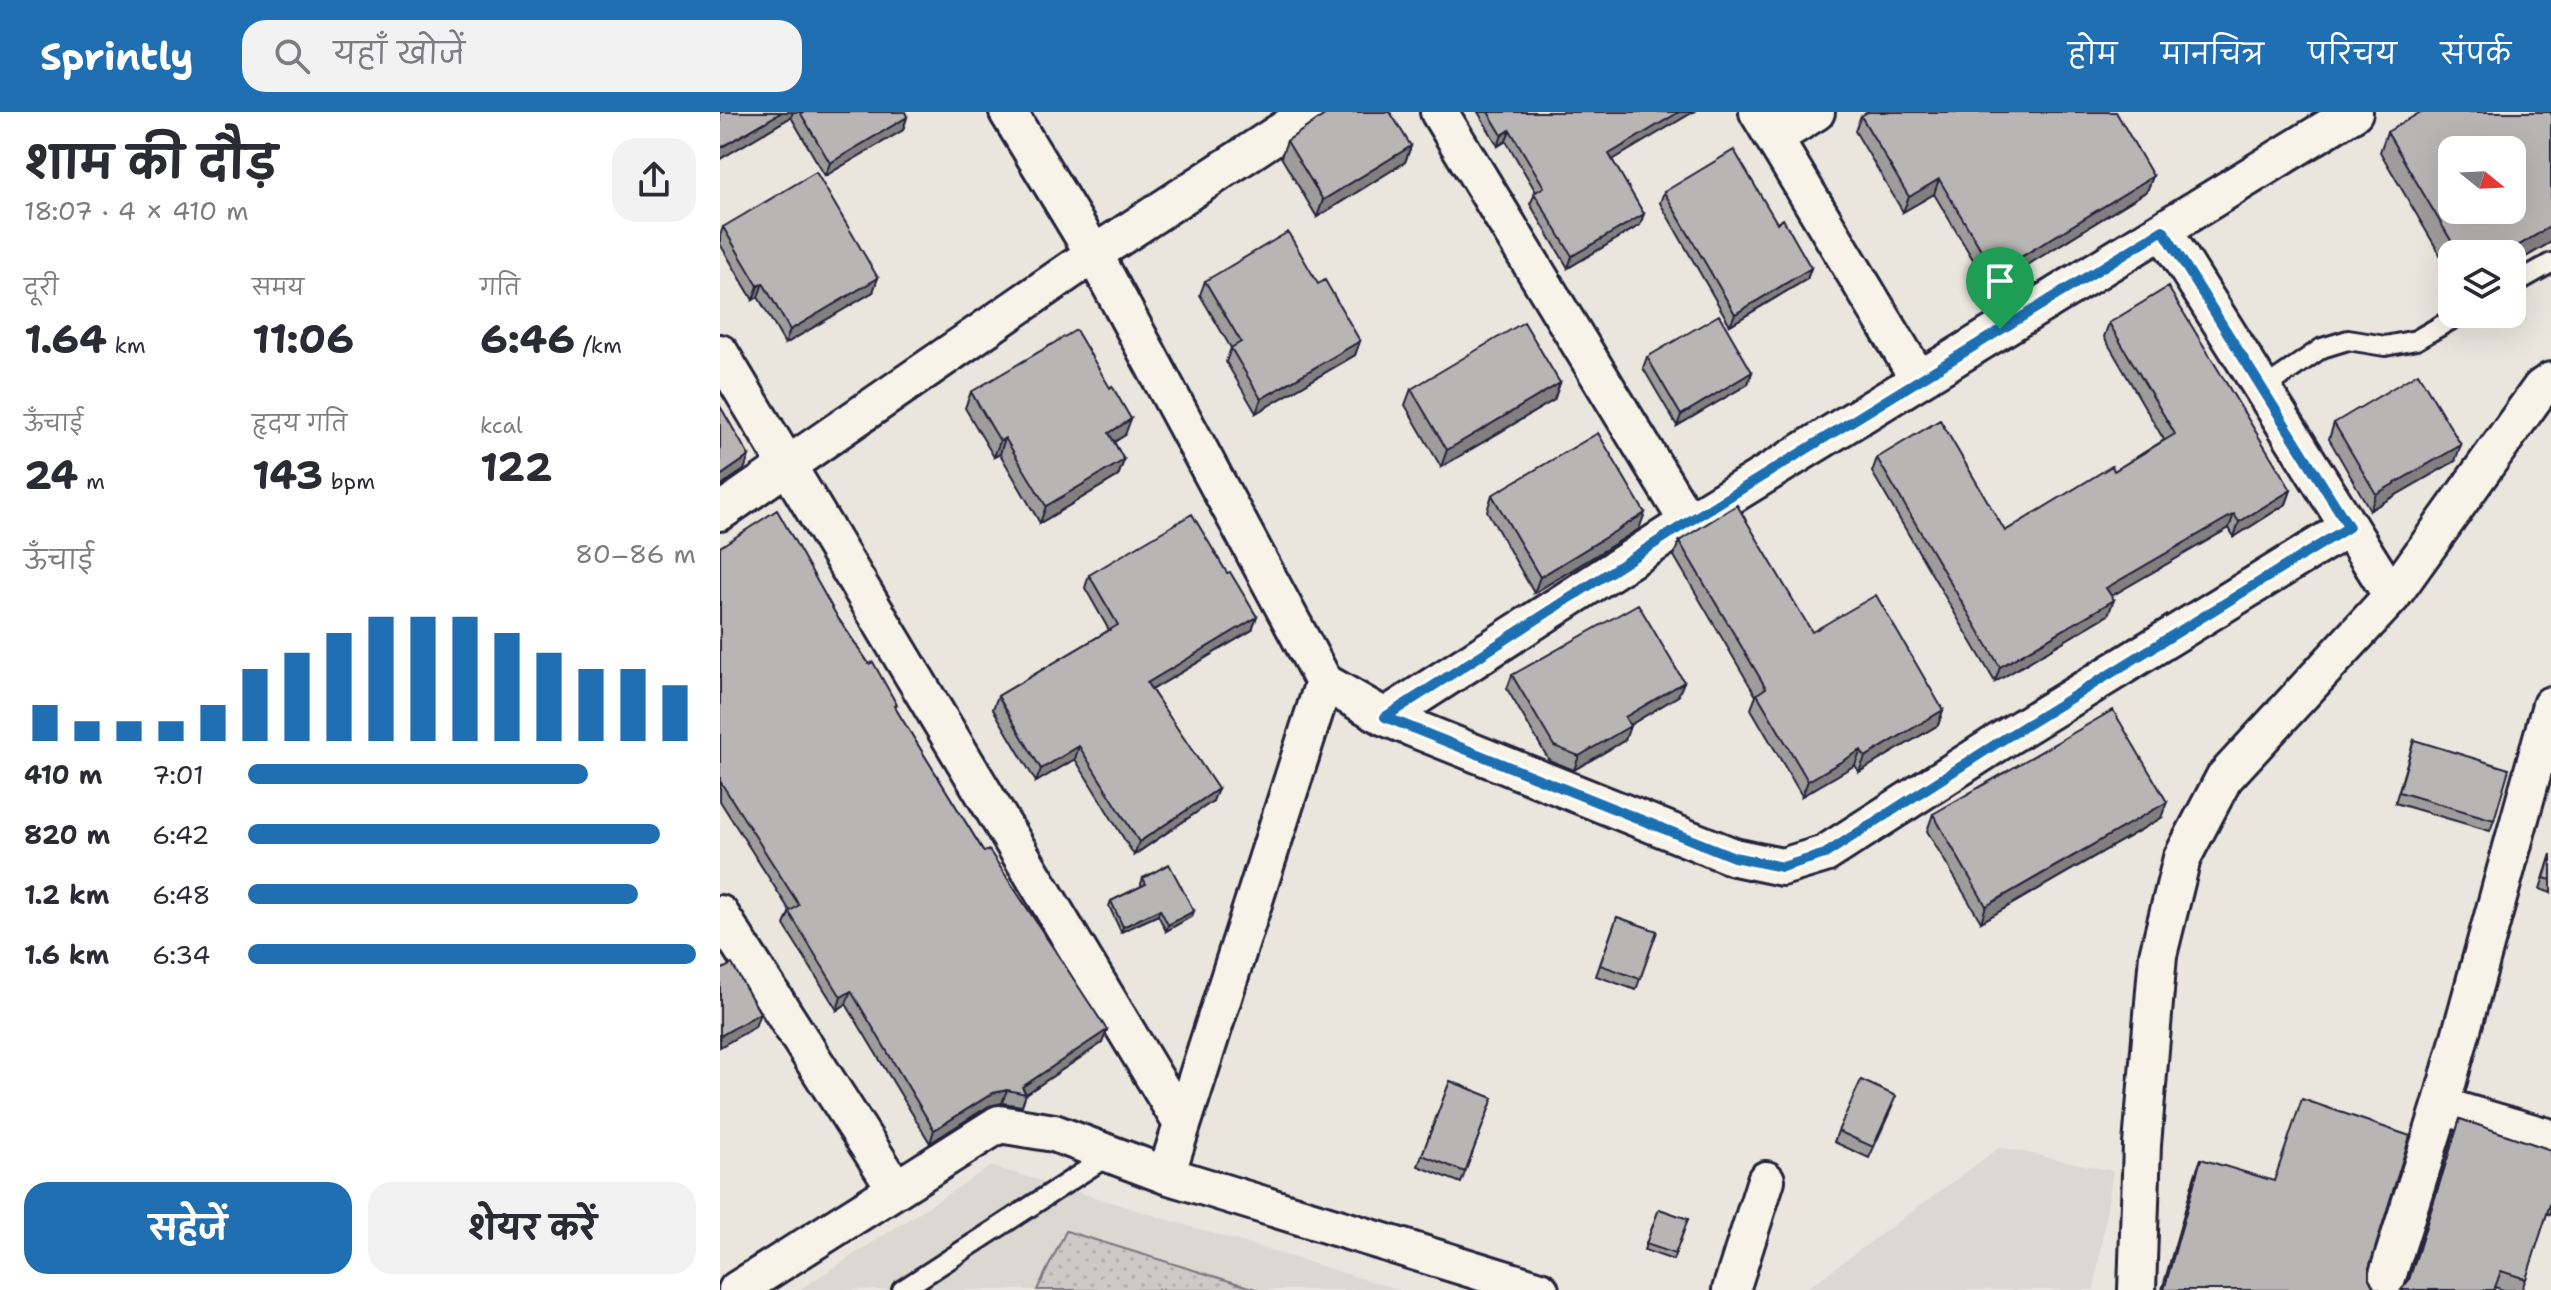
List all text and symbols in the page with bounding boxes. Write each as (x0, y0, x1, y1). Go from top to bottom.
search box (242, 20, 802, 92)
text: Sprintly (40, 31, 194, 82)
text: यहाँ खोजें (334, 33, 465, 74)
icon: search (270, 34, 314, 78)
text: होम (2068, 35, 2117, 73)
text: मानचित्र (2161, 35, 2264, 73)
text: परिचय (2308, 35, 2397, 73)
text: संपर्क (2441, 35, 2511, 73)
text: शाम की दौड़ (24, 133, 277, 192)
north arrow (2438, 136, 2526, 224)
map controls (2438, 136, 2526, 328)
button: share (612, 138, 696, 222)
text: 18:07 · 4 × 410 m (24, 193, 249, 228)
button: layers (2438, 240, 2526, 328)
pin (1966, 247, 2034, 329)
icon: arrive (1978, 259, 2022, 303)
text: दूरी (24, 273, 59, 302)
text: समय (252, 273, 304, 302)
text: गति (480, 273, 520, 302)
text: 1.64 (24, 312, 107, 366)
text: 11:06 (252, 312, 354, 366)
text: 6:46 (480, 312, 575, 366)
text: km (107, 331, 146, 360)
text: /km (575, 331, 622, 360)
text: ऊँचाई (24, 409, 83, 438)
text: हृदय गति (252, 409, 347, 438)
text: kcal (480, 411, 523, 440)
text: 122 (480, 440, 552, 494)
text: 24 (24, 448, 78, 502)
text: 143 (252, 448, 323, 502)
text: m (78, 467, 105, 496)
text: bpm (323, 467, 375, 496)
text: 80–86 m (575, 536, 696, 571)
text: ऊँचाई (24, 542, 94, 577)
text: 410 m (24, 757, 102, 792)
text: 7:01 (152, 757, 204, 792)
text: 820 m (24, 817, 110, 852)
text: 6:42 (152, 817, 209, 852)
text: 1.2 km (24, 877, 109, 912)
text: 6:48 (152, 877, 211, 912)
text: 1.6 km (24, 937, 109, 972)
text: 6:34 (152, 937, 210, 972)
button: सहेजें (24, 1182, 352, 1274)
button: शेयर करें (368, 1182, 696, 1274)

